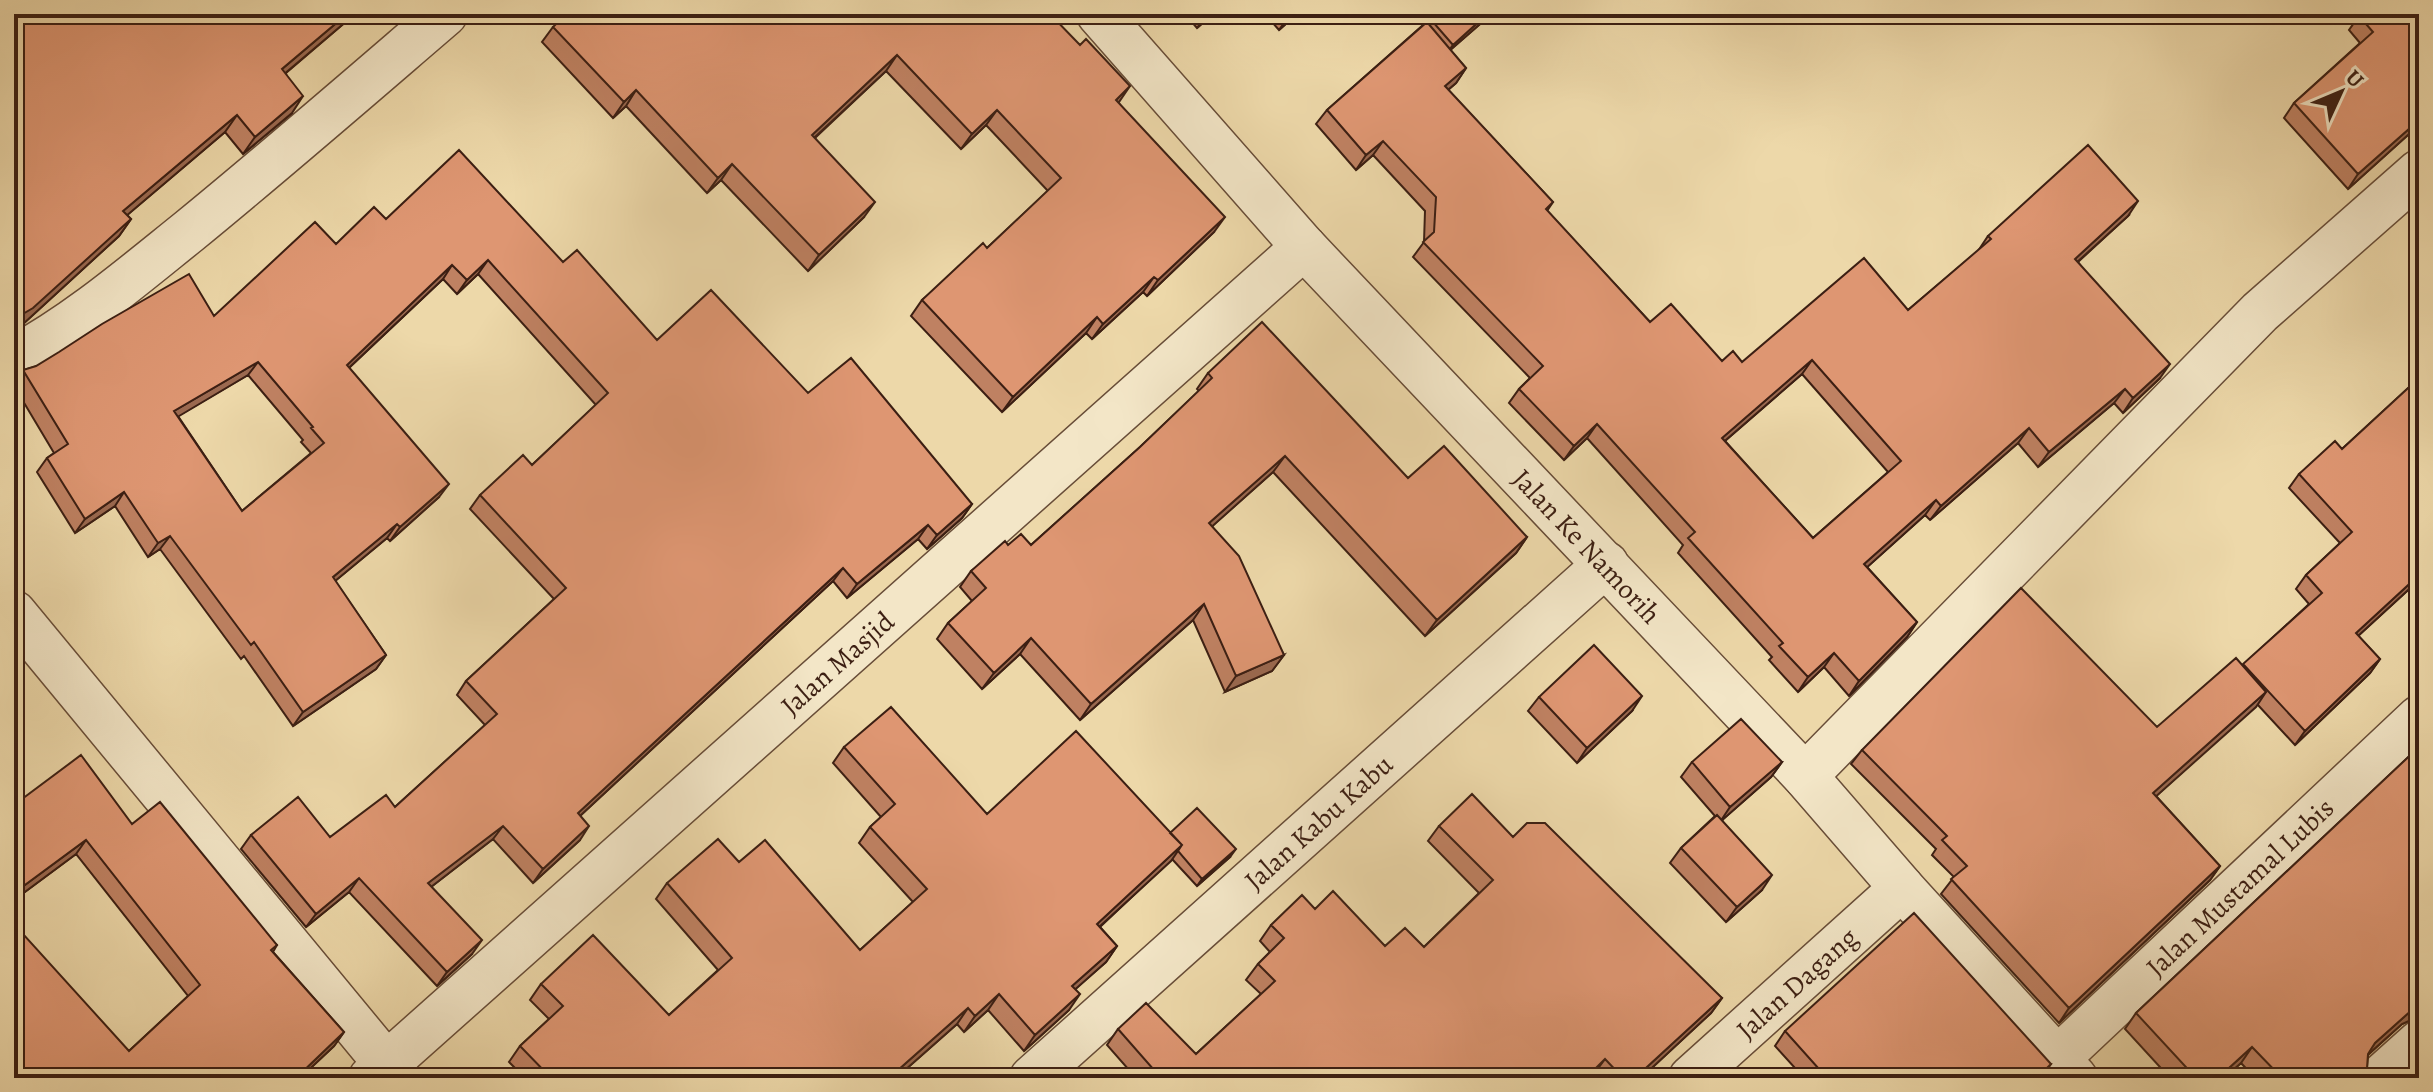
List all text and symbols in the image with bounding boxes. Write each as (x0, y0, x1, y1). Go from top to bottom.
north arrow (2301, 52, 2381, 132)
text: U (2339, 63, 2371, 95)
street label: Jalan Ke Namorih (1504, 461, 1669, 632)
street label: Jalan Masjid (773, 602, 903, 724)
street label: Jalan Kabu Kabu (1236, 745, 1402, 899)
street label: Jalan Mustamal Lubis (2138, 790, 2343, 986)
street label: Jalan Dagang (1728, 919, 1866, 1048)

